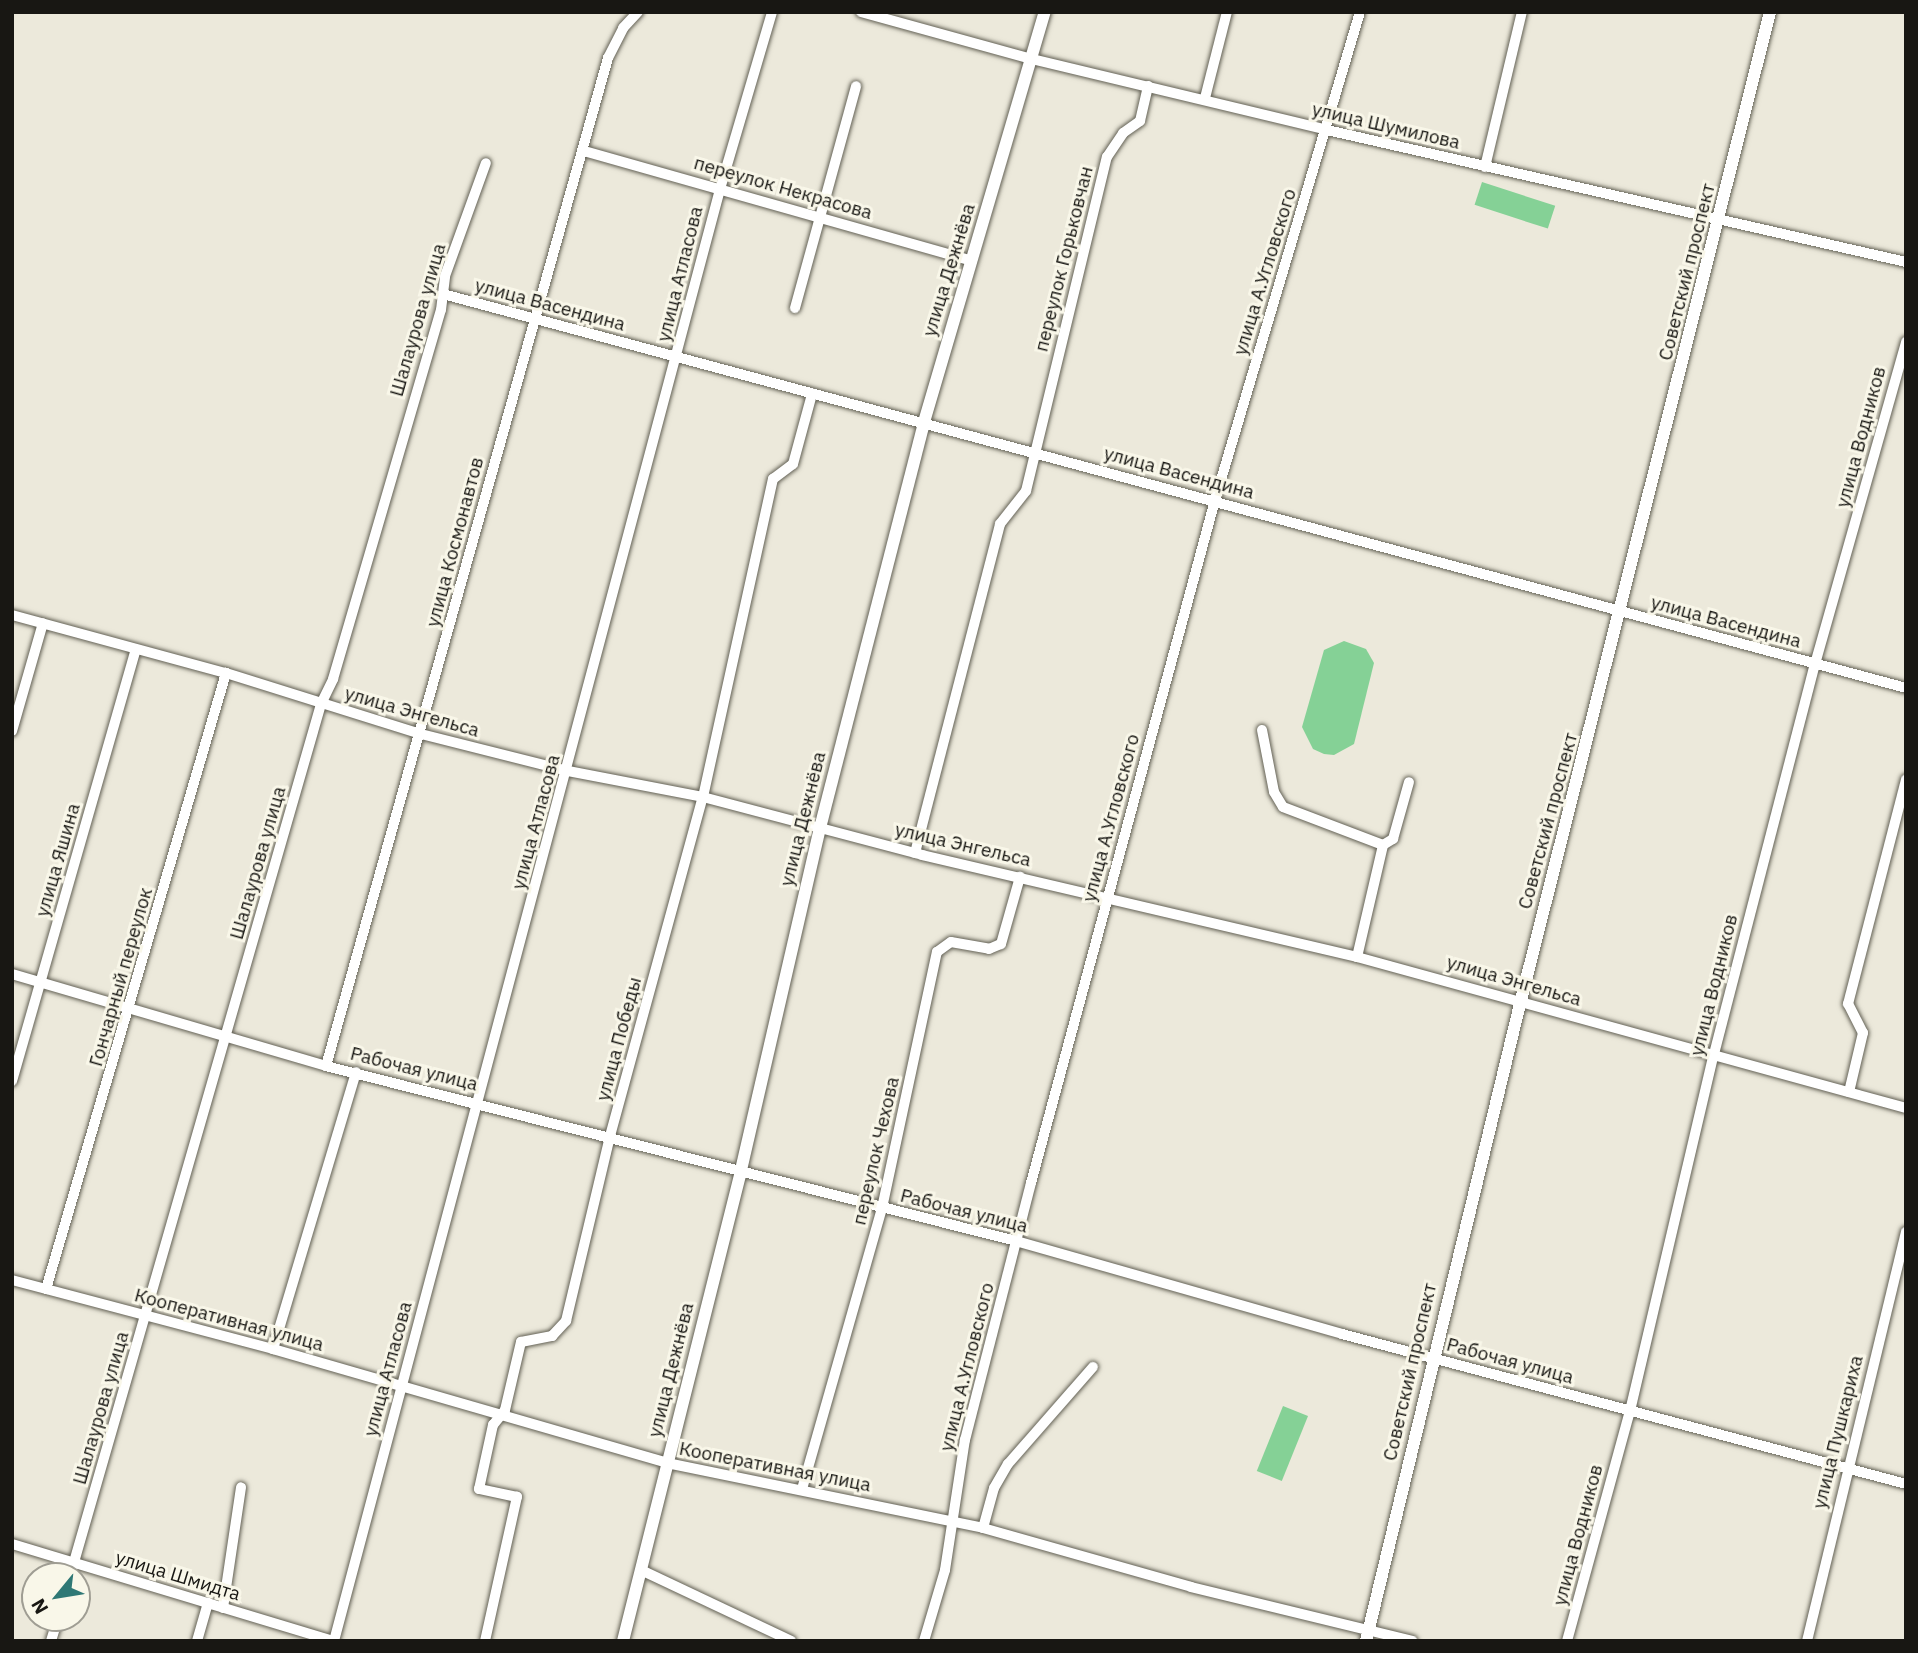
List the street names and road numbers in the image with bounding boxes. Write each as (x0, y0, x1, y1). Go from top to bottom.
street label: улица Шумилова (1310, 98, 1462, 154)
street label: переулок Некрасова (691, 152, 875, 224)
street label: переулок Горьковчан (1030, 164, 1098, 354)
street label: Советский проспект (1654, 181, 1720, 363)
street label: улица А.Угловского (1229, 186, 1301, 358)
street label: улица Дежнёва (918, 201, 980, 339)
street label: улица Атласова (652, 204, 708, 344)
street label: Шалаурова улица (385, 241, 451, 399)
street label: улица Васендина (472, 274, 628, 336)
street label: улица Водников (1831, 364, 1891, 510)
street label: улица Васендина (1101, 442, 1257, 504)
street label: улица Космонавтов (421, 455, 489, 629)
street label: улица Васендина (1648, 591, 1804, 653)
street label: улица Энгельса (342, 682, 482, 742)
street label: Советский проспект (1513, 730, 1583, 912)
street label: улица А.Угловского (1078, 732, 1144, 904)
street label: улица Дежнёва (775, 749, 831, 889)
street label: улица Атласова (507, 752, 565, 892)
street label: Шалаурова улица (225, 784, 291, 942)
street label: улица Яшина (31, 801, 85, 919)
street label: улица Энгельса (893, 818, 1033, 872)
street label: Гончарный переулок (85, 885, 157, 1069)
street label: улица Водников (1685, 912, 1743, 1058)
street label: улица Энгельса (1444, 951, 1584, 1011)
street label: улица Победы (592, 975, 646, 1103)
street label: Рабочая улица (348, 1042, 480, 1096)
street label: переулок Чехова (848, 1075, 904, 1227)
street label: Рабочая улица (898, 1184, 1030, 1238)
street label: улица А.Угловского (935, 1280, 999, 1454)
street label: Советский проспект (1378, 1281, 1442, 1463)
street label: Кооперативная улица (132, 1284, 326, 1356)
street label: улица Атласова (359, 1299, 417, 1439)
street label: улица Дежнёва (643, 1300, 699, 1440)
street label: Шалаурова улица (68, 1329, 134, 1487)
street label: Рабочая улица (1444, 1333, 1576, 1389)
street label: улица Пушкариха (1808, 1353, 1868, 1511)
street label: Кооперативная улица (677, 1437, 873, 1497)
street label: улица Водников (1548, 1462, 1608, 1608)
street label: улица Шмидта (113, 1546, 243, 1606)

